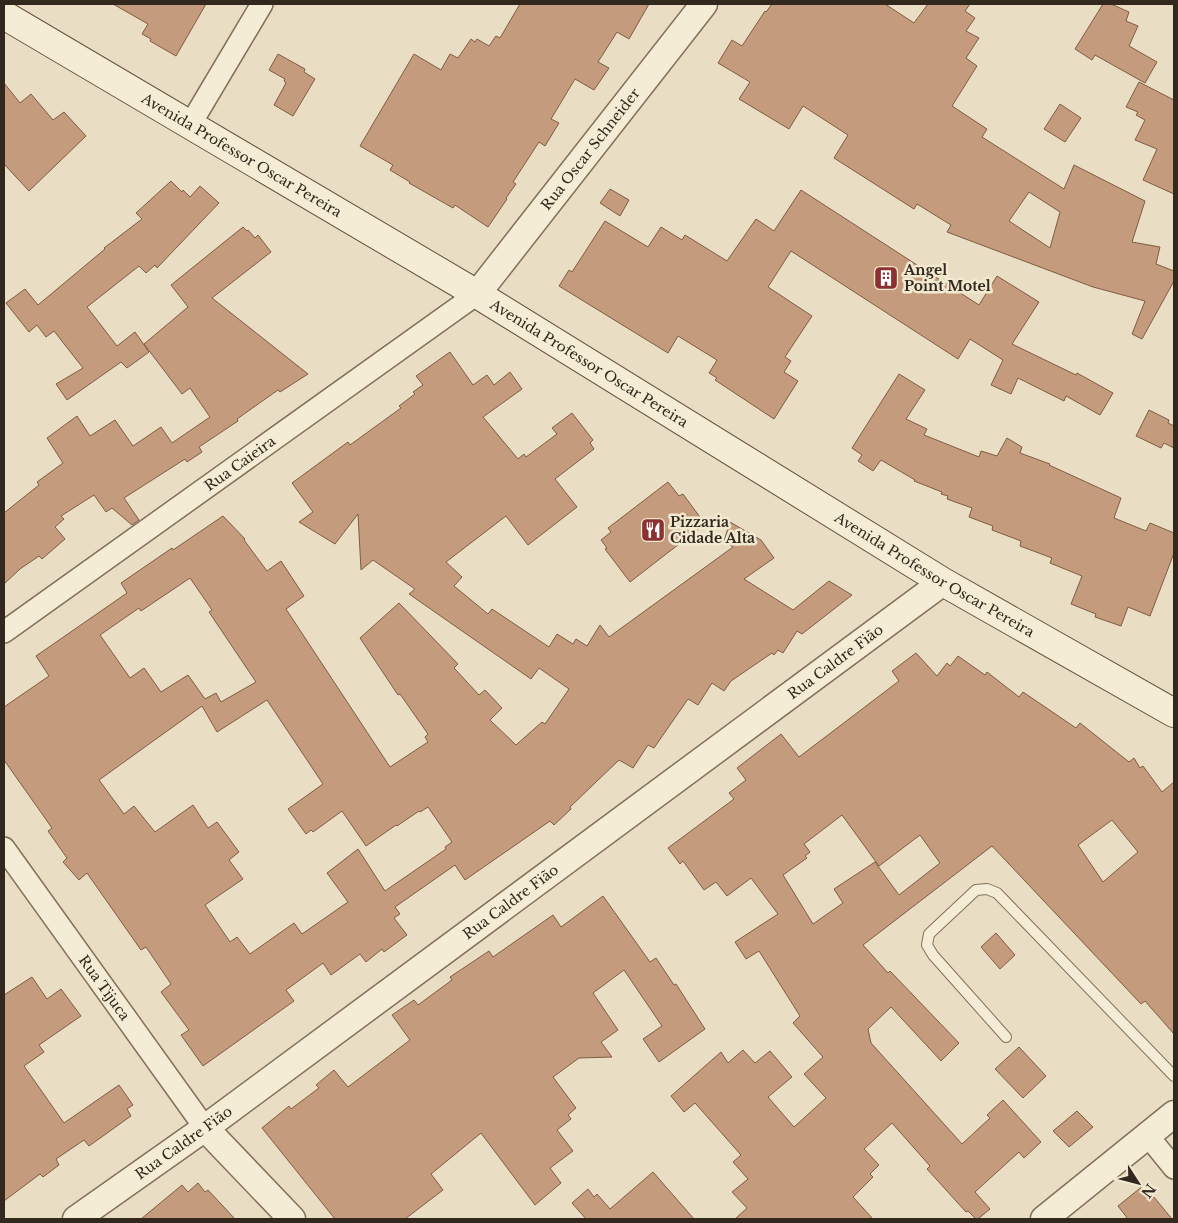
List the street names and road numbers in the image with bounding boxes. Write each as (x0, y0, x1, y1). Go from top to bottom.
street label: Rua Oscar Schneider (537, 84, 644, 214)
street label: Avenida Professor Oscar Pereira (138, 89, 345, 221)
street label: Avenida Professor Oscar Pereira (486, 295, 692, 431)
street label: Rua Caieira (201, 432, 279, 495)
street label: Avenida Professor Oscar Pereira (831, 508, 1038, 641)
street label: Rua Caldre Fião (784, 620, 887, 703)
street label: Rua Caldre Fião (459, 861, 562, 943)
street label: Rua Tijuca (75, 952, 134, 1024)
street label: Rua Caldre Fião (132, 1102, 236, 1183)

